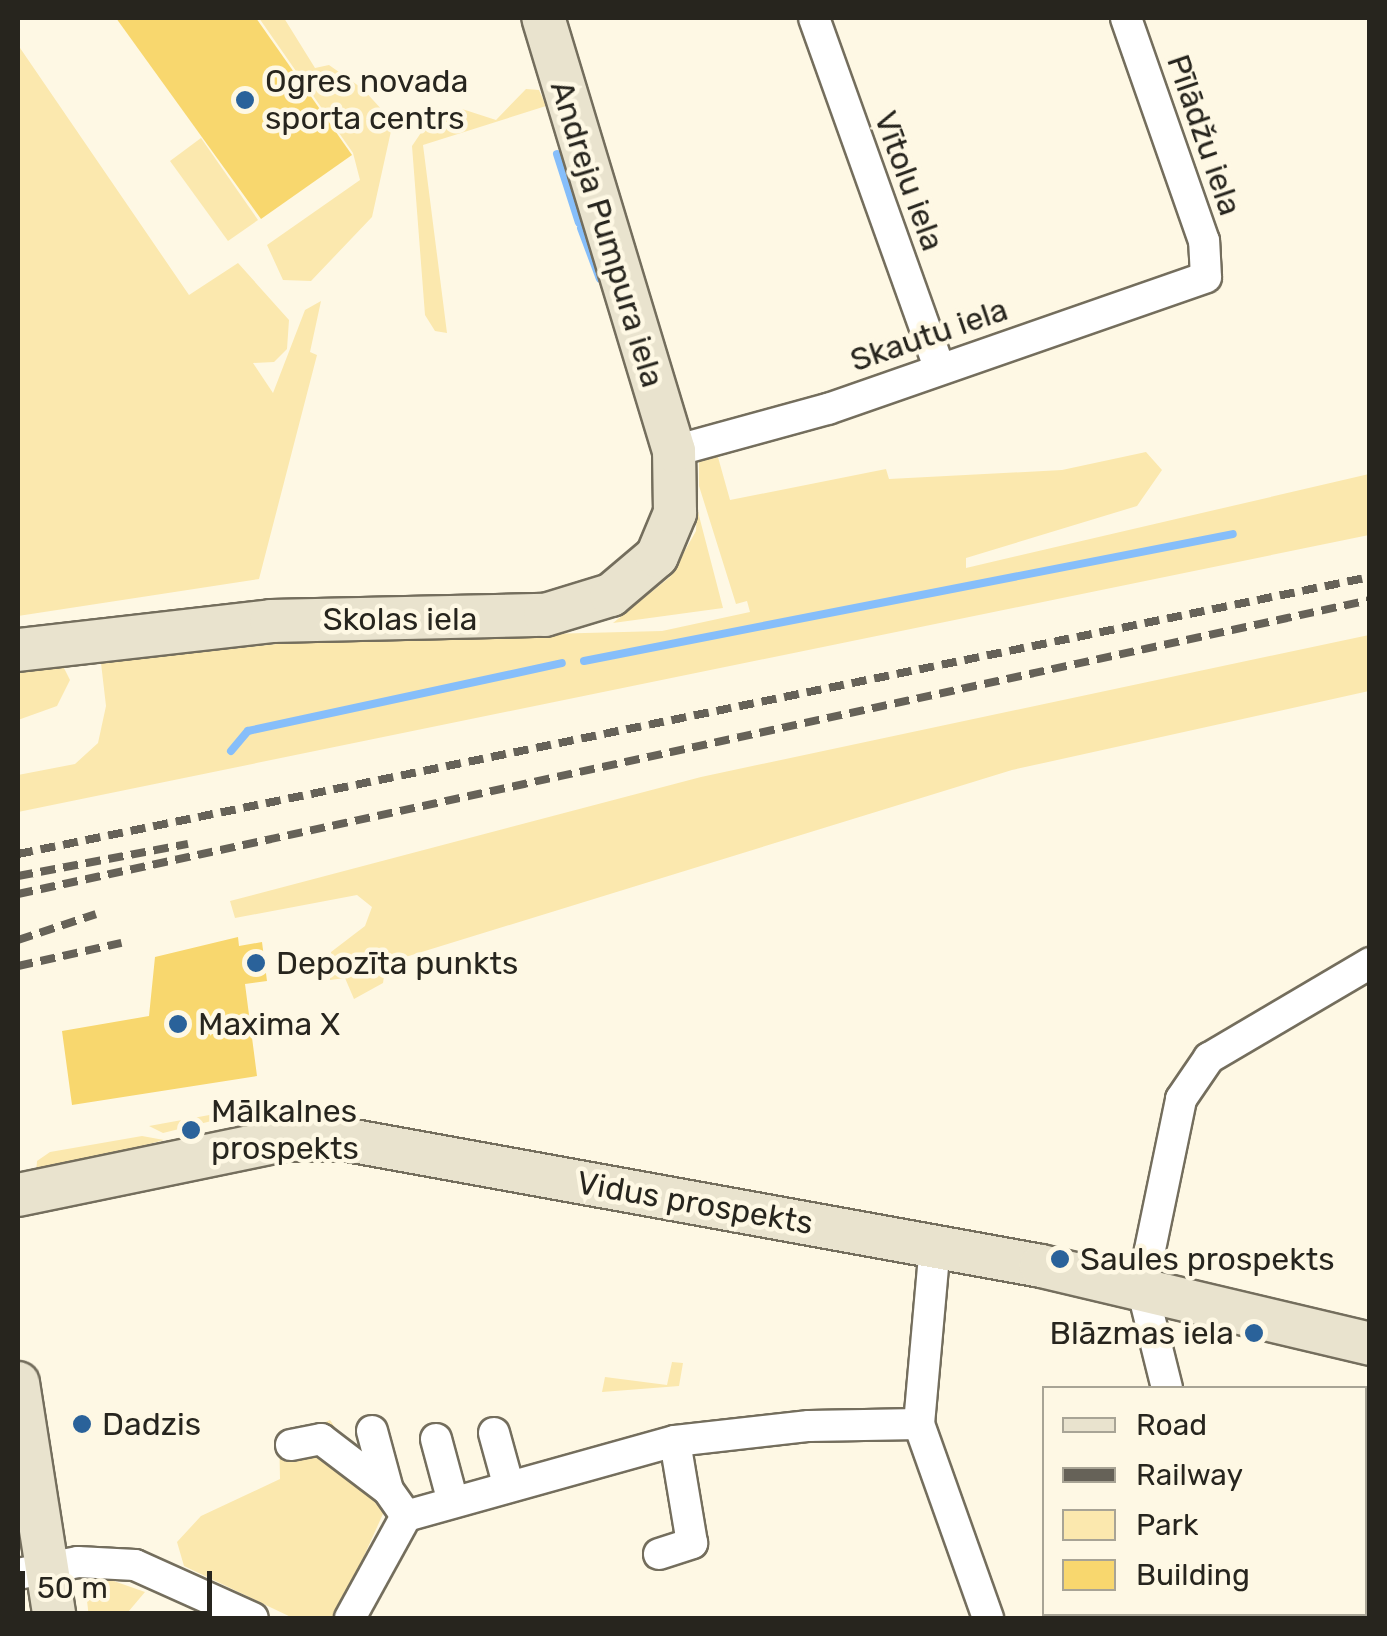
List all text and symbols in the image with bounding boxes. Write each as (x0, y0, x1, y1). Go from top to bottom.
street label: Pīlādžu iela (1159, 50, 1249, 220)
place label: Ogres novada sporta centrs (265, 63, 468, 138)
street label: Andreja Pumpura iela (542, 76, 672, 392)
marker: Ogres novada sporta centrs (234, 89, 256, 111)
street label: Vītolu iela (866, 106, 952, 256)
street label: Skautu iela (845, 290, 1013, 380)
street label: Skolas iela (323, 600, 477, 638)
place label: Depozīta punkts (276, 944, 518, 982)
marker: Depozīta punkts (245, 952, 267, 974)
place label: Maxima X (198, 1005, 340, 1043)
marker: Maxima X (167, 1013, 189, 1035)
place label: Mālkalnes prospekts (211, 1093, 359, 1168)
marker: Mālkalnes prospekts (180, 1119, 202, 1141)
street label: Vidus prospekts (574, 1163, 816, 1243)
place label: Saules prospekts (1080, 1240, 1335, 1278)
marker: Saules prospekts (1049, 1248, 1071, 1270)
place label: Blāzmas iela (1050, 1314, 1234, 1352)
marker: Blāzmas iela (1243, 1322, 1265, 1344)
legend (1042, 1386, 1367, 1616)
place label: Dadzis (102, 1405, 201, 1443)
text: Road (1136, 1407, 1207, 1443)
marker: Dadzis (71, 1413, 93, 1435)
text: Railway (1136, 1457, 1243, 1493)
text: Park (1136, 1507, 1198, 1543)
scale bar (25, 1551, 218, 1613)
text: Building (1136, 1557, 1250, 1593)
text: 50 m (37, 1570, 108, 1606)

